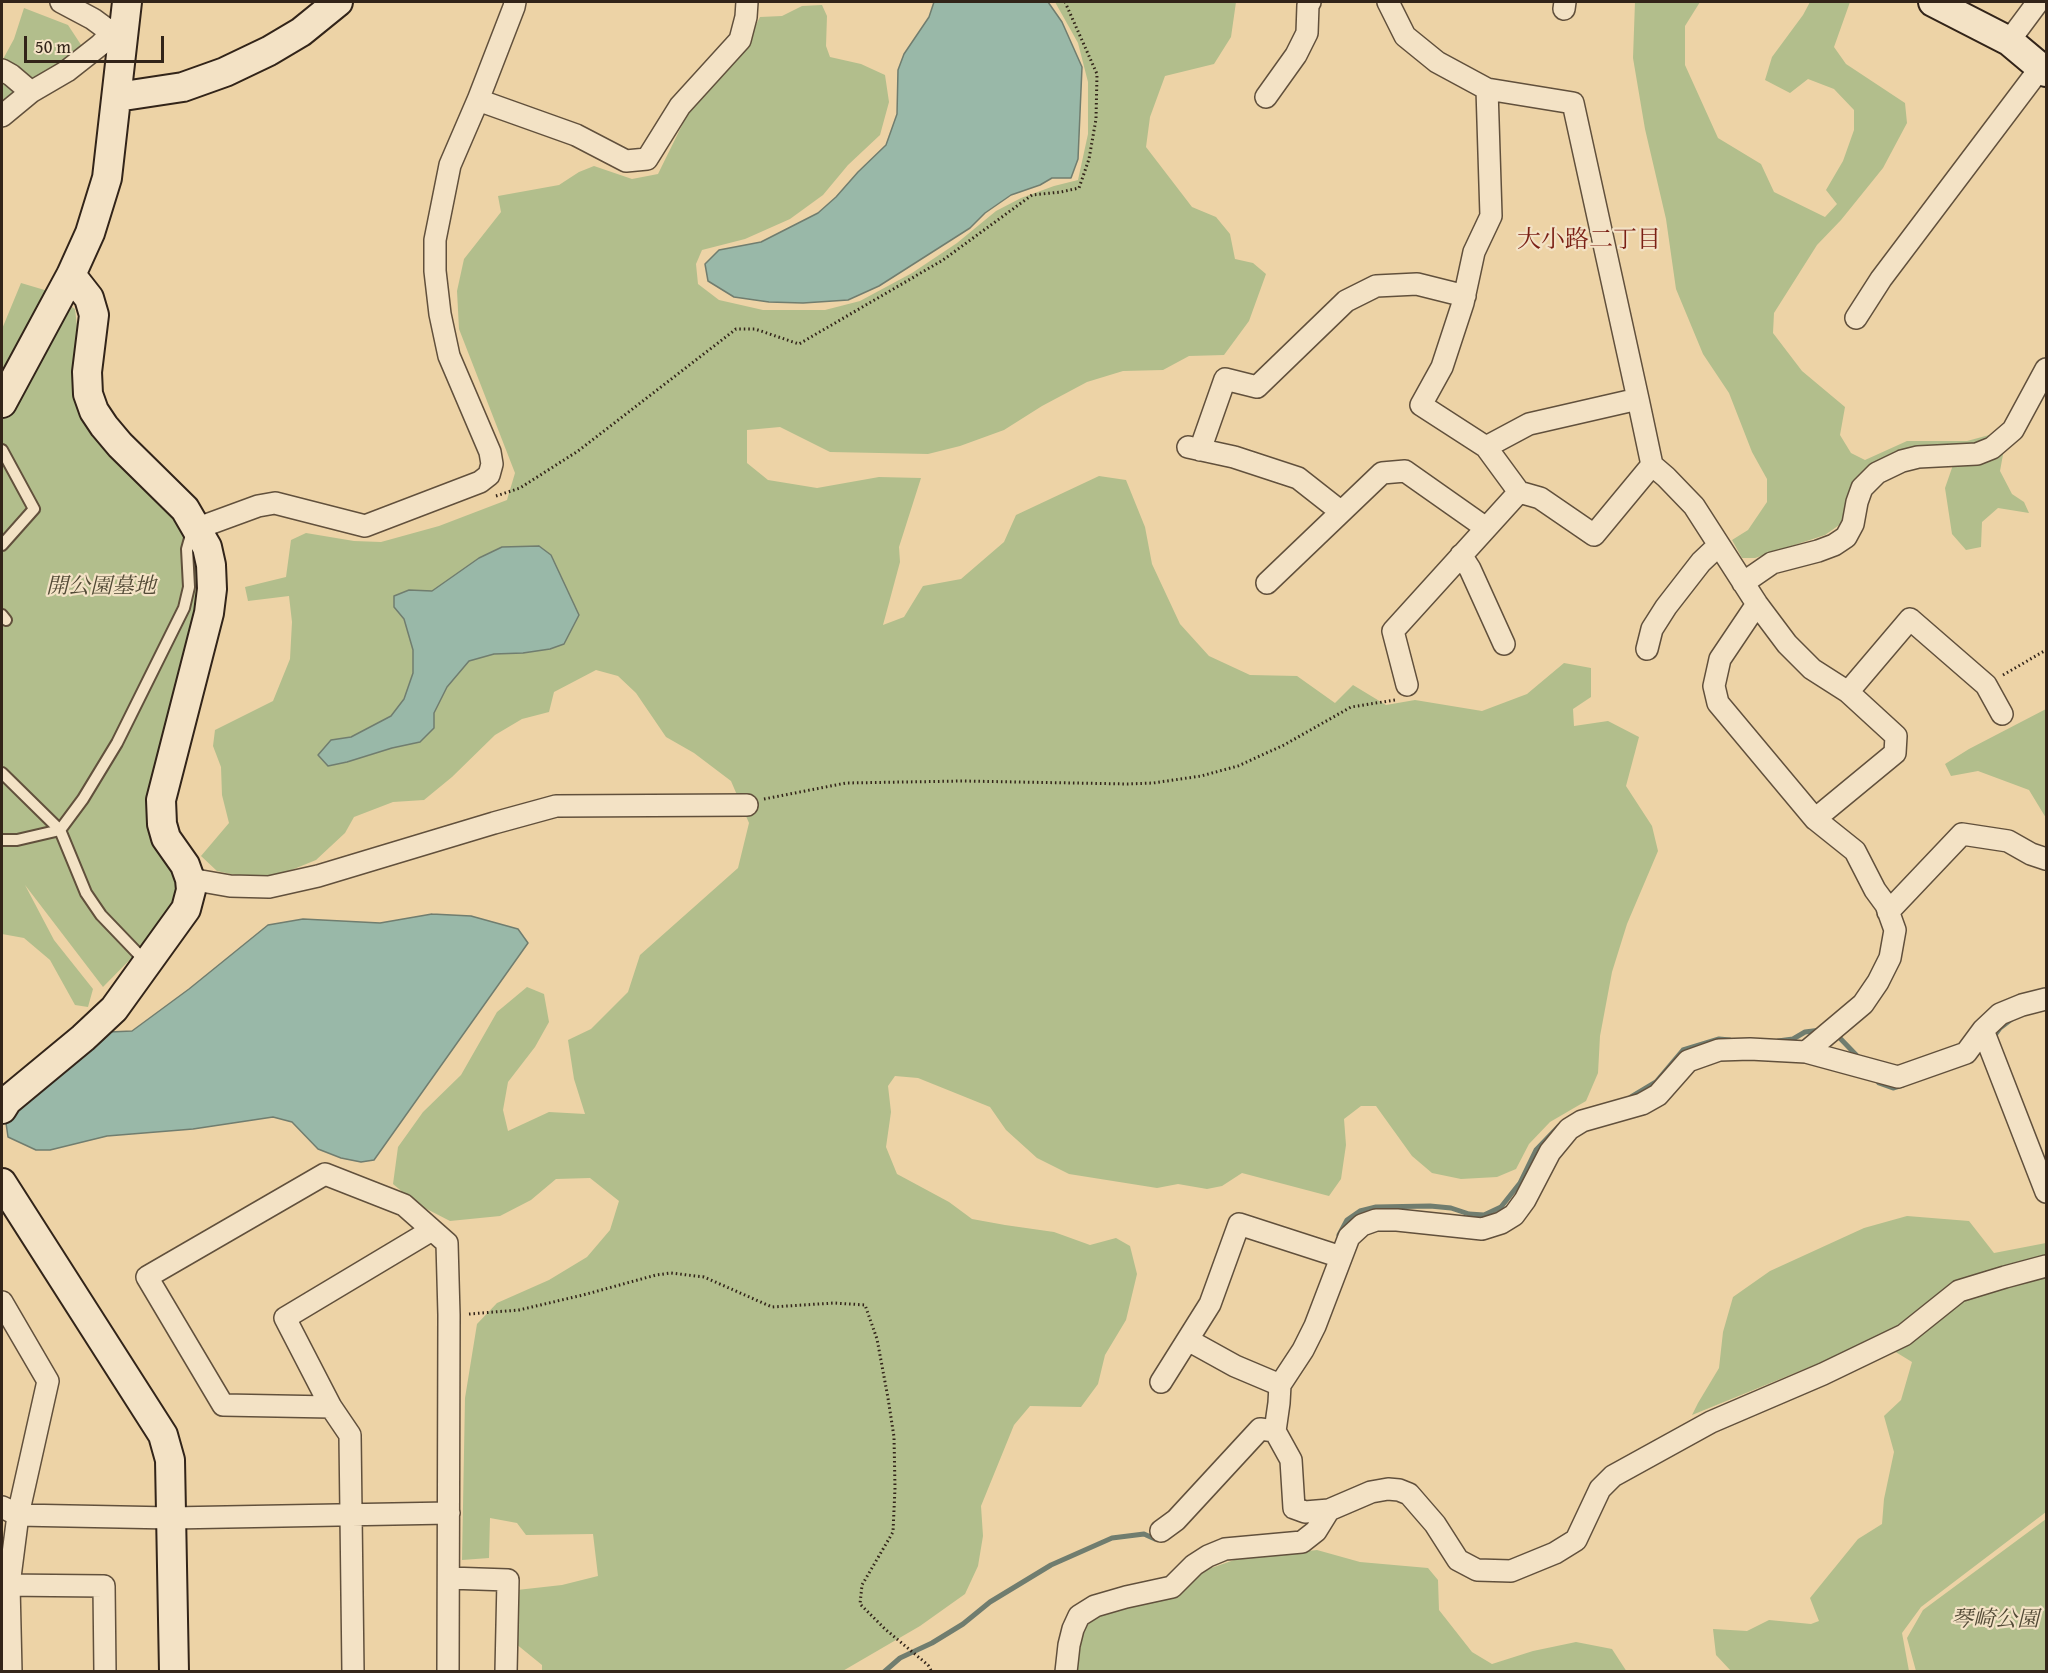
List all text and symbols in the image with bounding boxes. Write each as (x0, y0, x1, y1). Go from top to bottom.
scale bar (27, 24, 166, 62)
text: 50 m (35, 33, 71, 60)
district label: 大小路二丁目 (1517, 227, 1661, 255)
park label: 開公園墓地 (46, 574, 156, 600)
park label: 琴崎公園 (1951, 1607, 2039, 1633)

